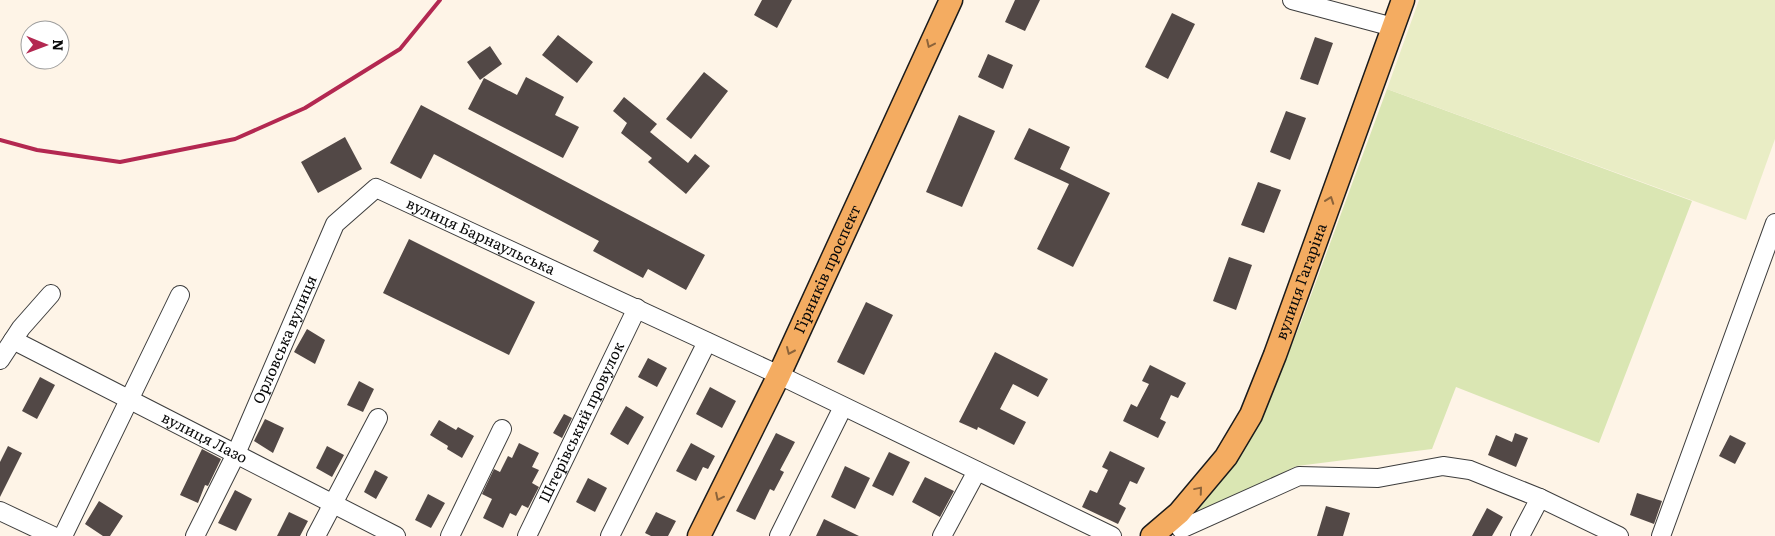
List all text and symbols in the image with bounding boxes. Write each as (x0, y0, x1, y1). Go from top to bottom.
north arrow (20, 20, 70, 70)
text: N (49, 39, 69, 52)
one-way arrow (926, 39, 937, 48)
street label: вулиця Барнаульська (403, 191, 560, 280)
one-way arrow (1324, 197, 1334, 205)
street label: Гірників проспект (787, 200, 866, 337)
street label: вулиця Гагаріна (1268, 219, 1332, 343)
street label: Орловська вулиця (246, 271, 322, 407)
street label: Штерівський провулок (532, 337, 629, 506)
one-way arrow (786, 346, 796, 355)
street label: вулиця Лазо (158, 405, 252, 468)
one-way arrow (1193, 486, 1202, 495)
one-way arrow (715, 492, 725, 501)

